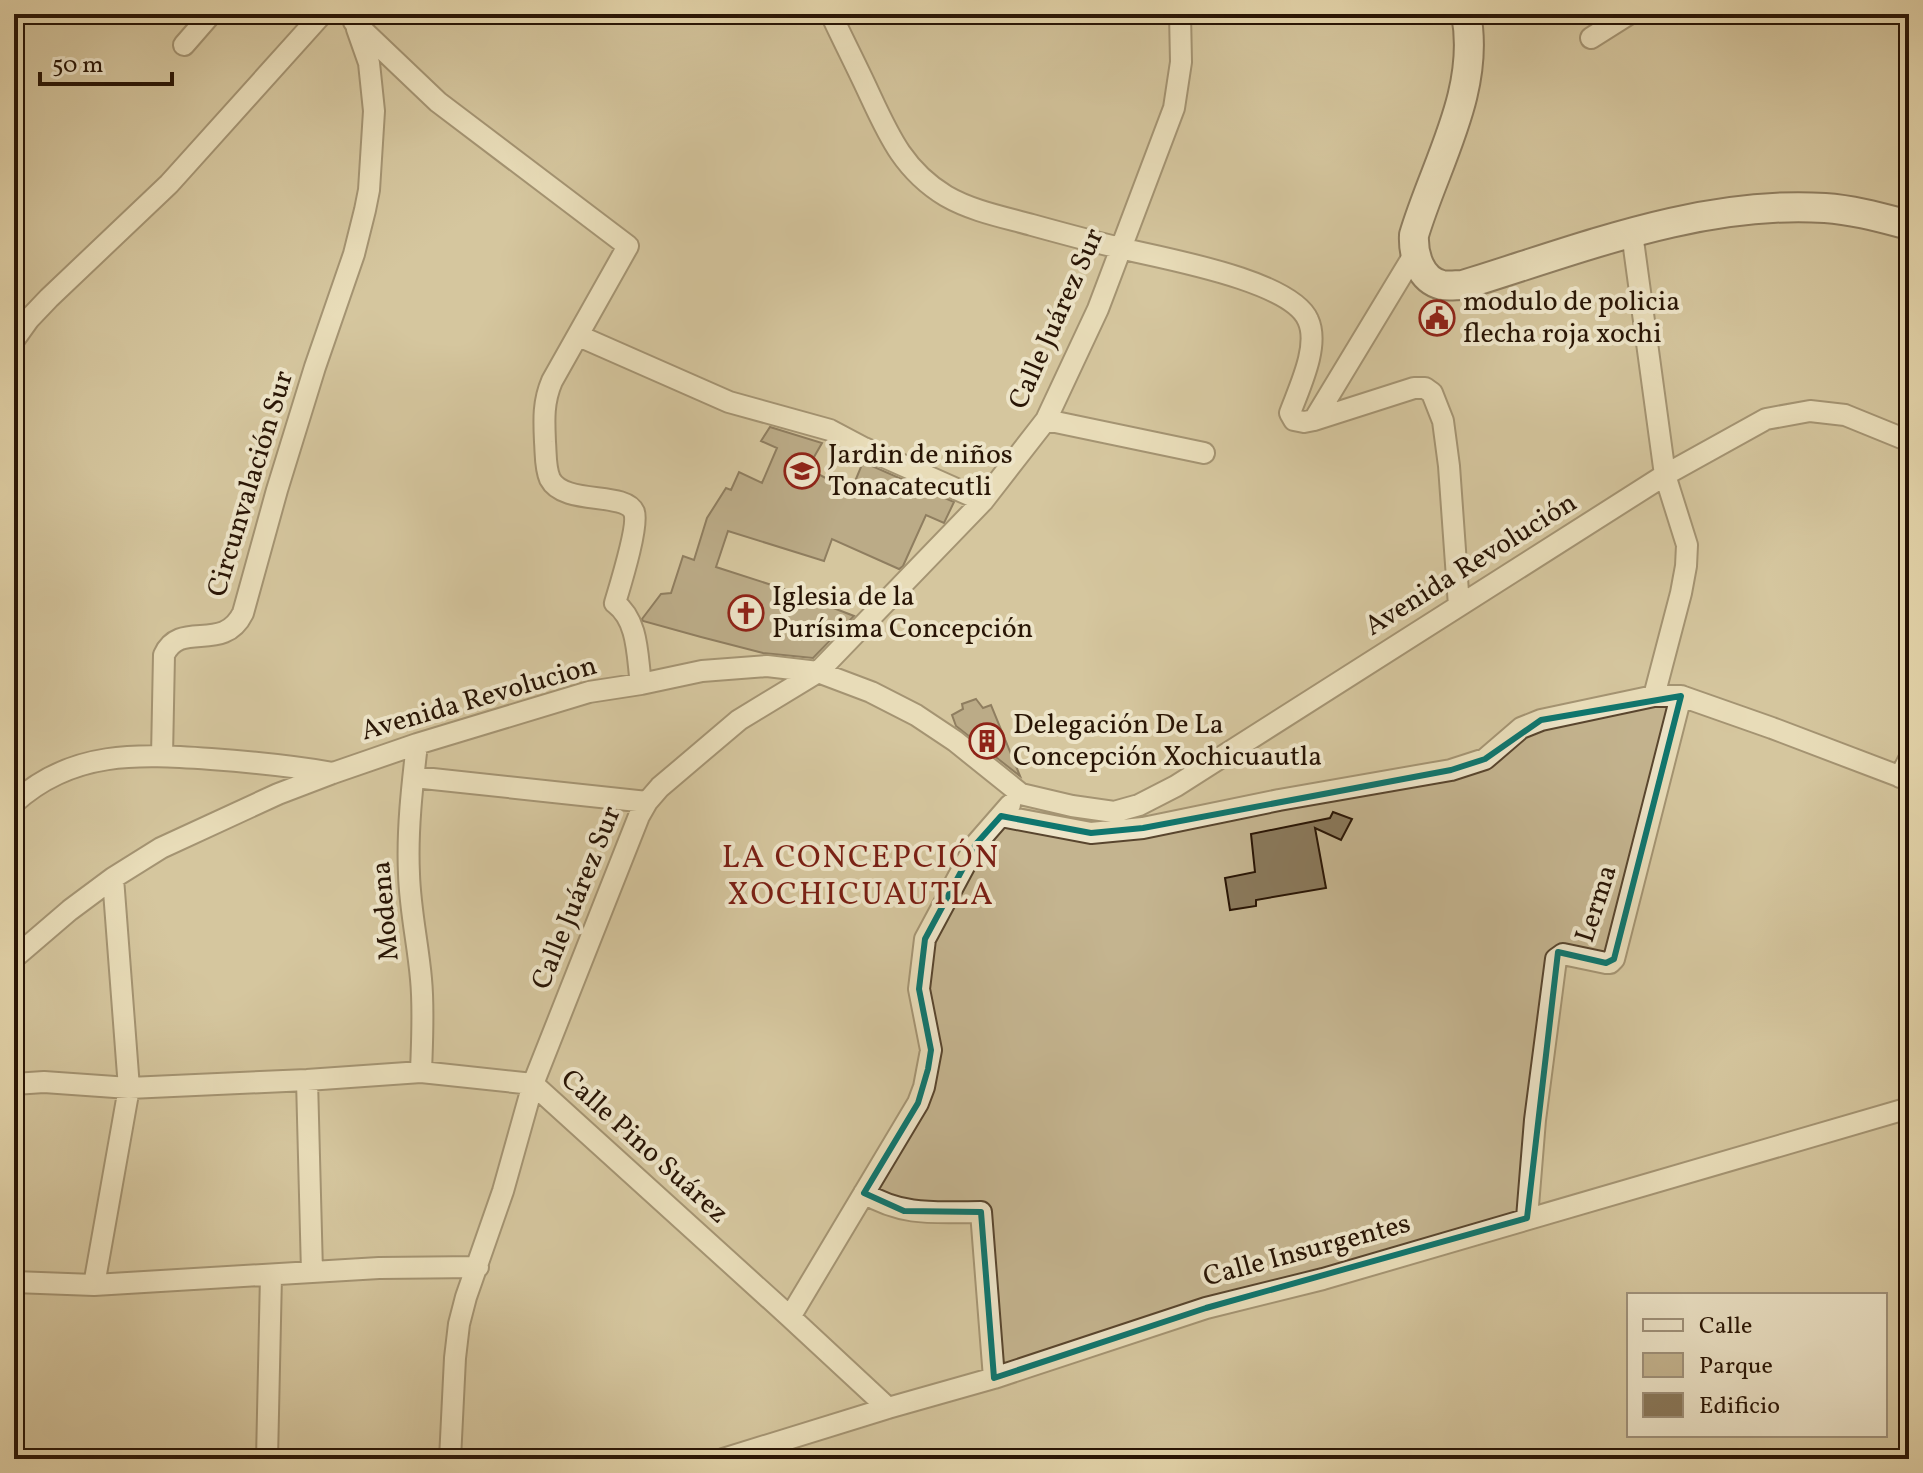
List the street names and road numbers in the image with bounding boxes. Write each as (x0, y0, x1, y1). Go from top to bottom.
street label: Calle Juárez Sur (1000, 222, 1114, 416)
street label: Circunvalación Sur (198, 366, 304, 602)
street label: Avenida Revolución (1357, 484, 1585, 646)
street label: Avenida Revolucion (356, 647, 602, 751)
street label: Calle Juárez Sur (523, 800, 632, 995)
street label: Modena (362, 859, 410, 963)
street label: Lerma (1566, 860, 1628, 948)
street label: Calle Pino Suárez (551, 1061, 737, 1233)
street label: Calle Insurgentes (1199, 1205, 1415, 1297)

